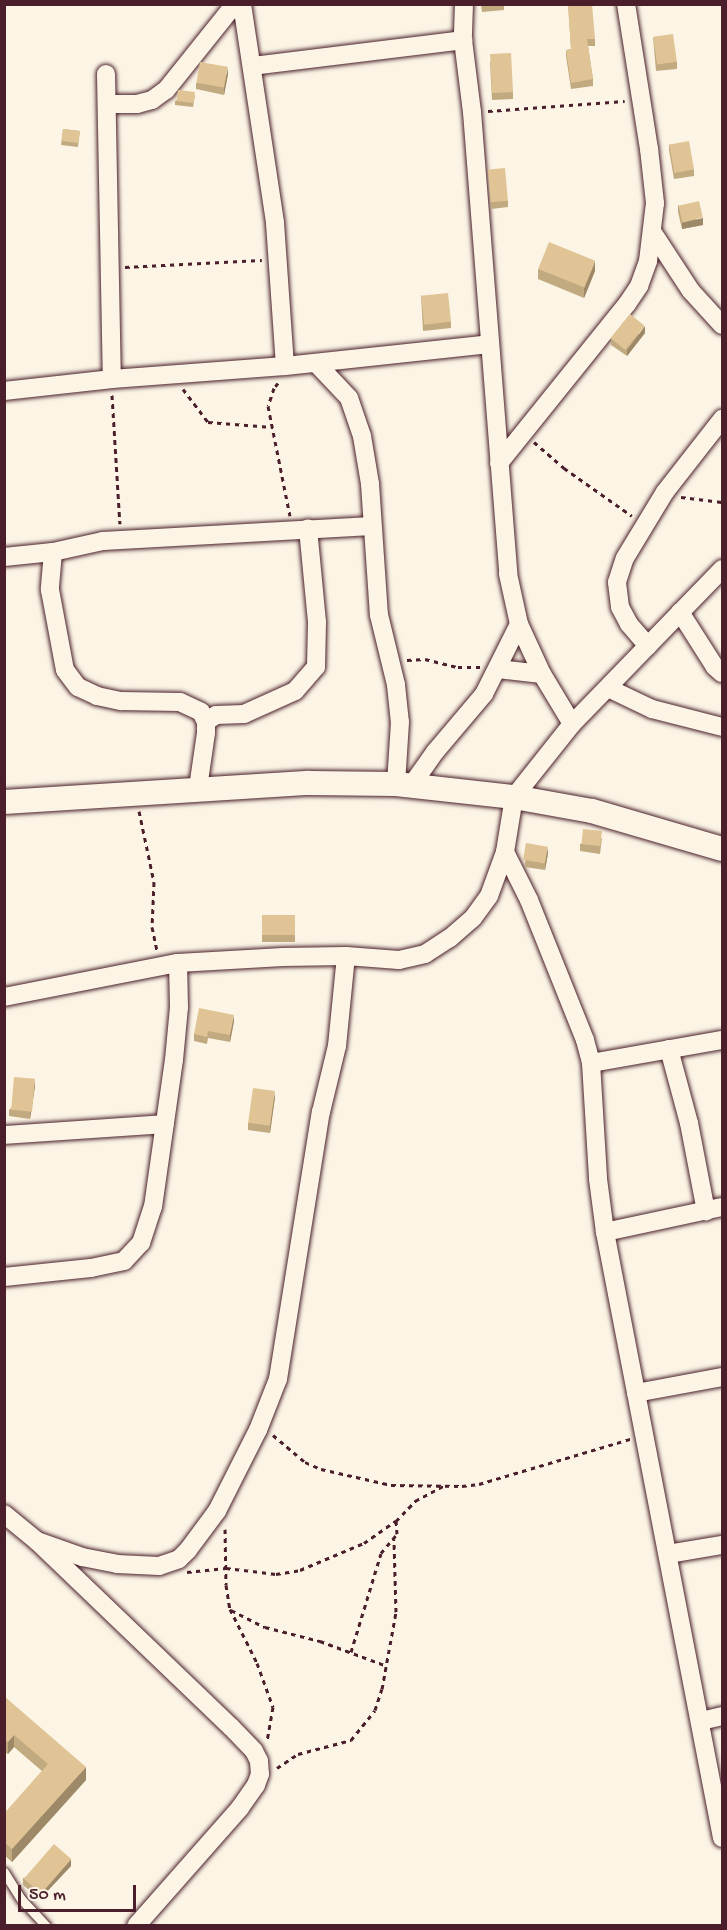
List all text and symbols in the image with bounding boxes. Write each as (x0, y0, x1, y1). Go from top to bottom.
scale bar (21, 1873, 140, 1911)
text: 50 m (29, 1885, 66, 1906)

